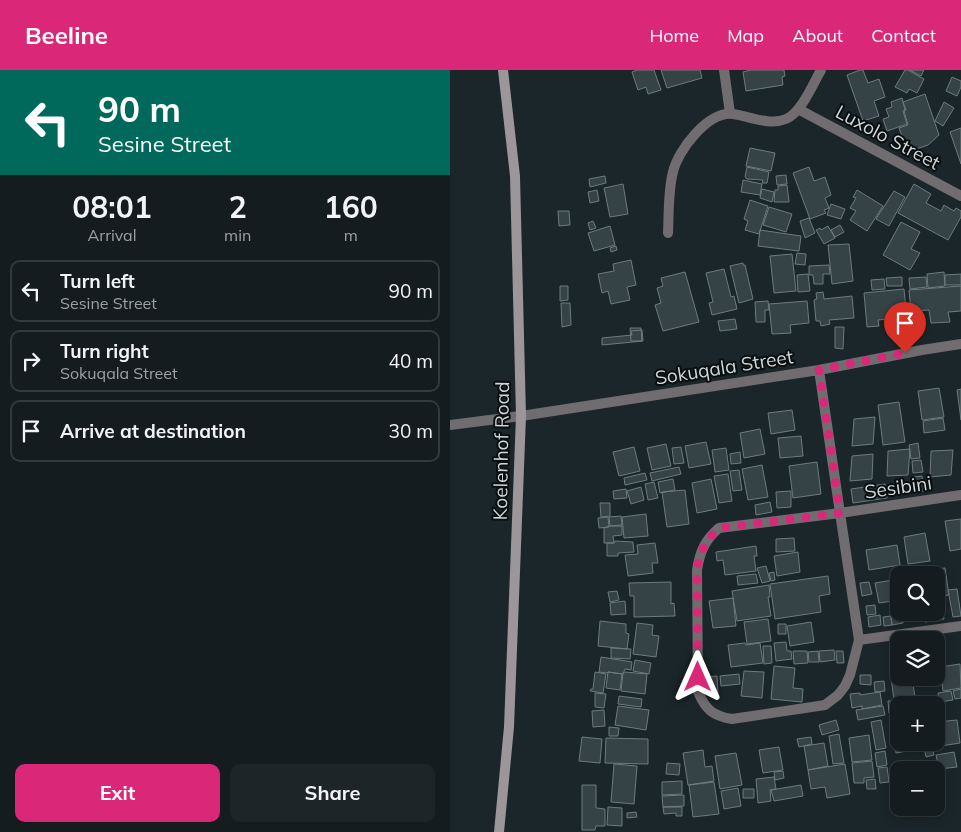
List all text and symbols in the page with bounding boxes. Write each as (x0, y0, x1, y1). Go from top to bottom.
text: Beeline (25, 20, 108, 50)
text: Home (649, 24, 699, 47)
text: Map (727, 24, 764, 47)
text: About (792, 24, 843, 47)
text: Contact (871, 24, 936, 47)
text: 90 m (98, 87, 181, 131)
icon: left (15, 90, 80, 155)
street label: Luxolo Street (832, 99, 945, 175)
text: Sesine Street (98, 130, 231, 158)
text: 08:01 (72, 188, 152, 226)
text: 2 (229, 188, 247, 226)
text: 160 (324, 188, 378, 226)
text: Arrival (88, 225, 137, 245)
text: min (224, 225, 251, 245)
text: m (344, 225, 358, 245)
text: Turn left (60, 269, 135, 293)
icon: left (17, 277, 45, 305)
text: 90 m (389, 279, 433, 303)
text: Sesine Street (60, 293, 157, 313)
pin (884, 302, 926, 353)
icon: arrive (891, 309, 919, 337)
text: Turn right (60, 339, 149, 363)
street label: Sokuqala Street (653, 344, 795, 390)
icon: right (17, 347, 45, 375)
text: 40 m (389, 349, 433, 373)
text: Sokuqala Street (60, 363, 178, 383)
street label: Koelenhof Road (488, 381, 514, 521)
icon: arrive (17, 417, 45, 445)
text: Arrive at destination (60, 419, 246, 443)
text: 30 m (389, 419, 433, 443)
street label: Sesibini (863, 470, 933, 504)
map controls (890, 566, 945, 816)
button: search (890, 566, 945, 621)
button: layers (890, 631, 945, 686)
position arrow (671, 650, 723, 702)
button: + (890, 696, 945, 751)
button: − (890, 761, 945, 816)
button: Exit (15, 764, 220, 822)
button: Share (230, 764, 435, 822)

